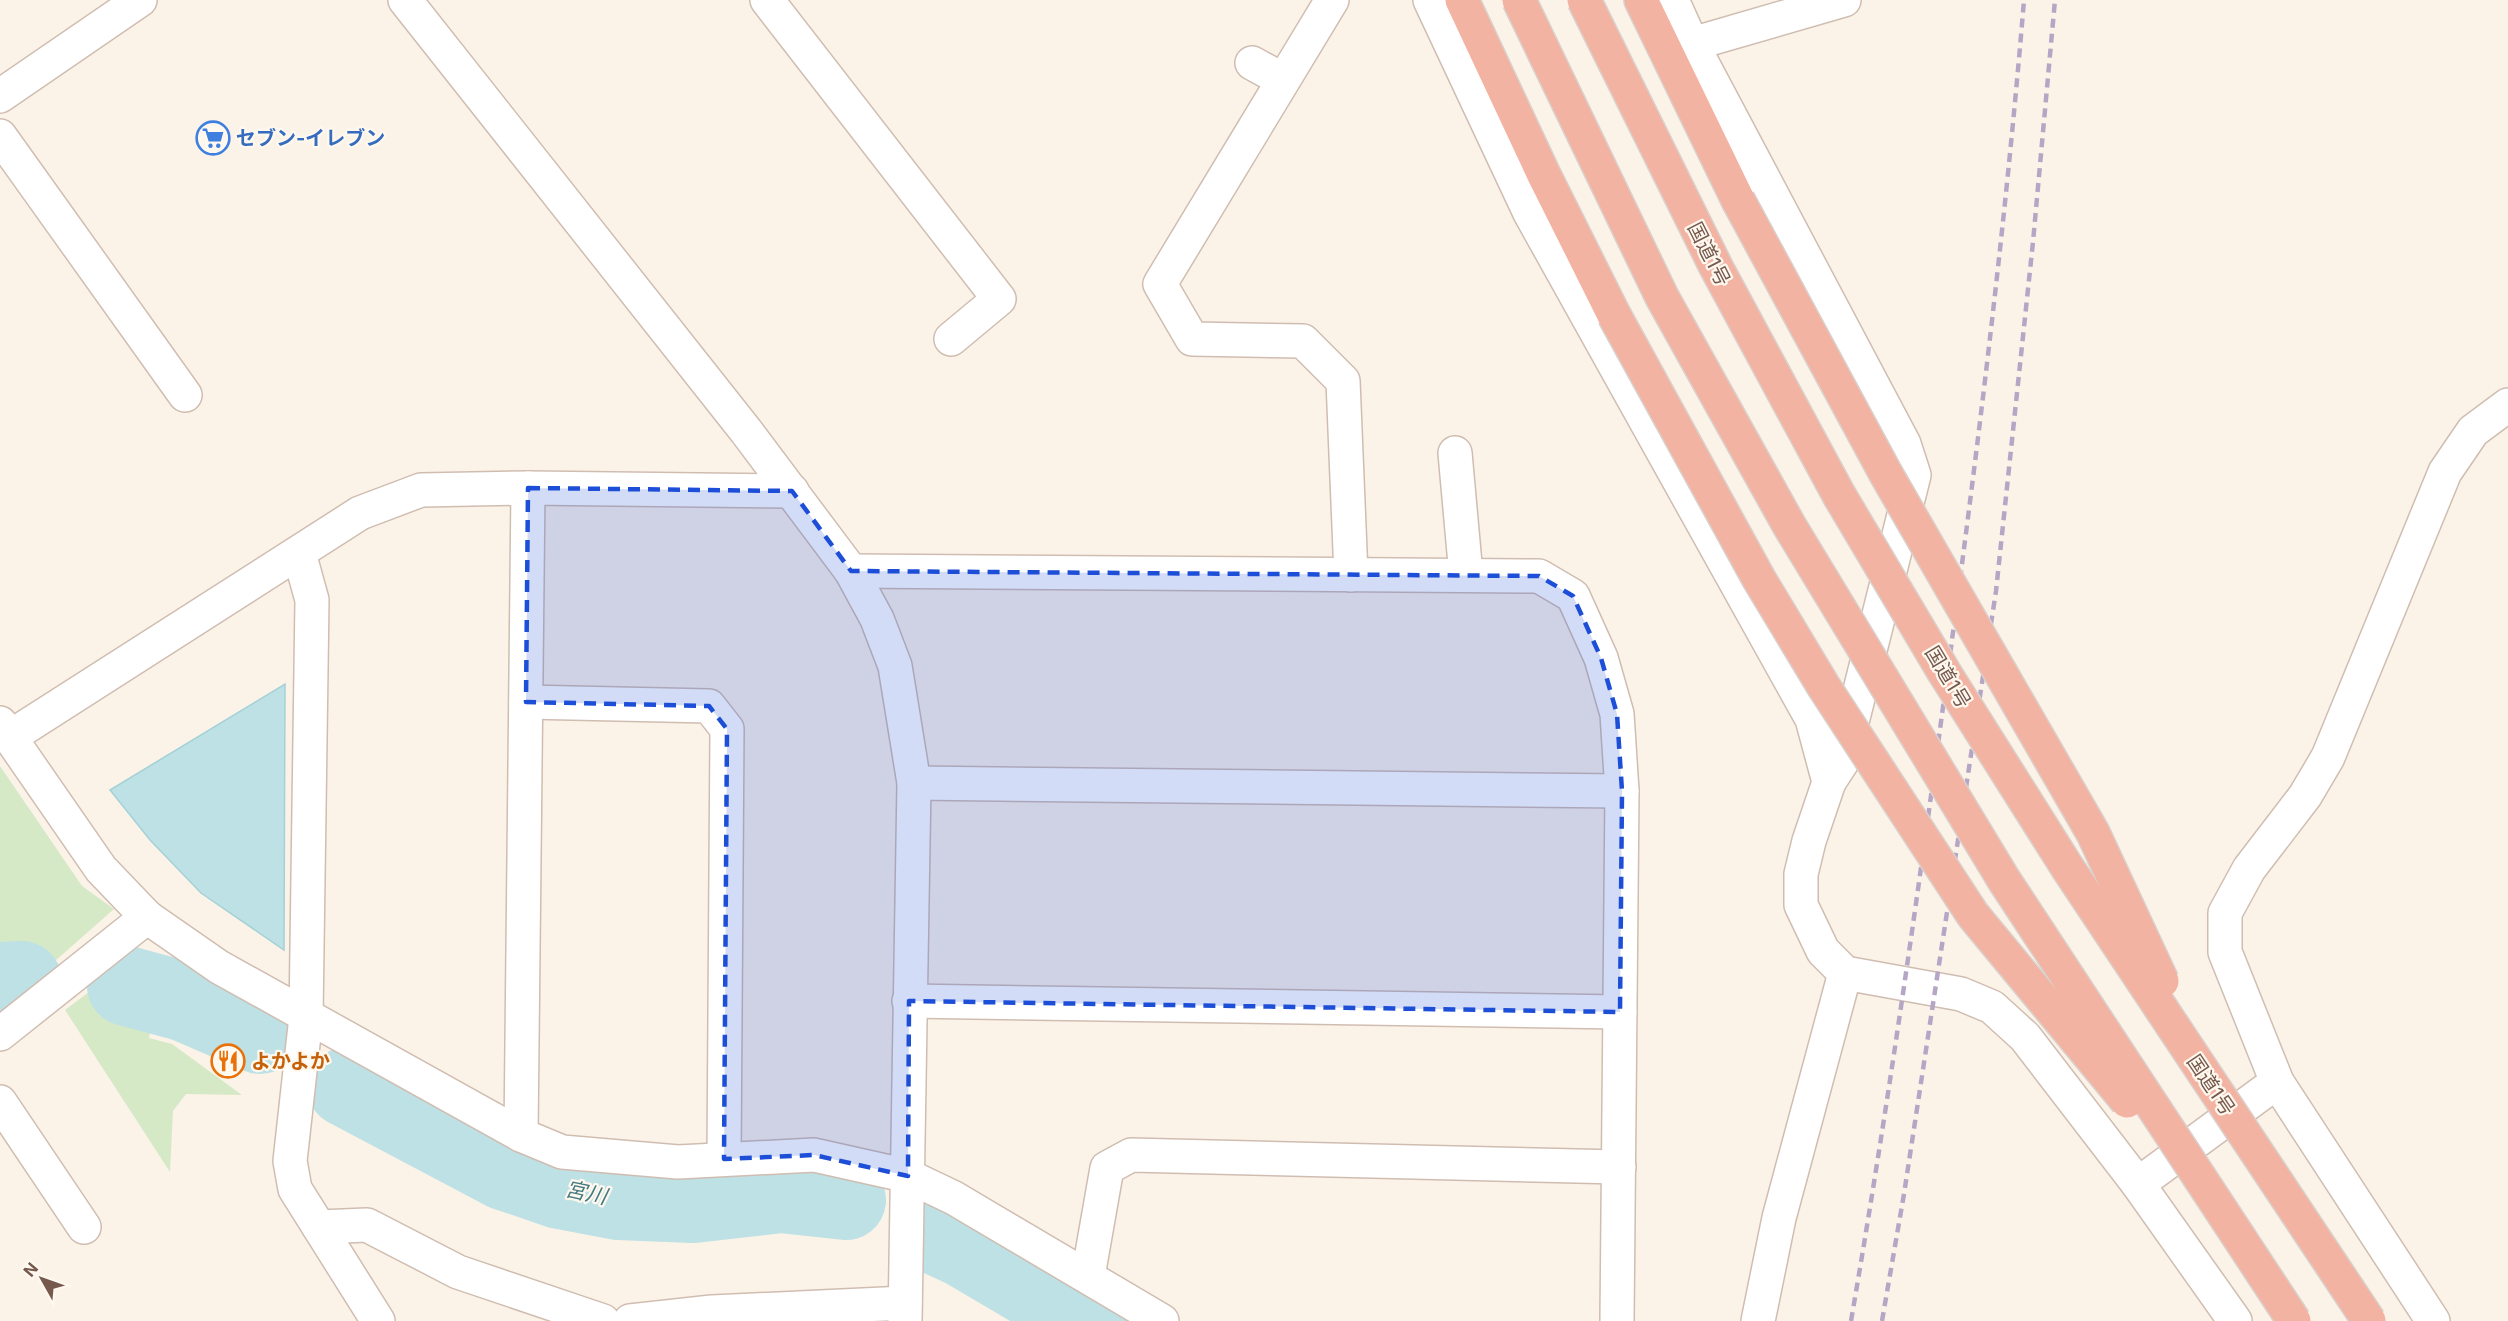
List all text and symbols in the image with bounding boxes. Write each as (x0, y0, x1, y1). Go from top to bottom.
supermarket icon: セブン-イレブン (195, 120, 231, 156)
place label: セブン-イレブン (236, 126, 385, 150)
street label: 国道1号 (1683, 218, 1735, 290)
street label: 国道1号 (1920, 642, 1976, 712)
restaurant icon: よかよか (210, 1043, 246, 1079)
place label: よかよか (251, 1049, 330, 1073)
street label: 国道1号 (2182, 1050, 2240, 1120)
water label: 宮川 (563, 1176, 611, 1210)
north arrow (12, 1249, 72, 1309)
text: N (19, 1258, 42, 1280)

